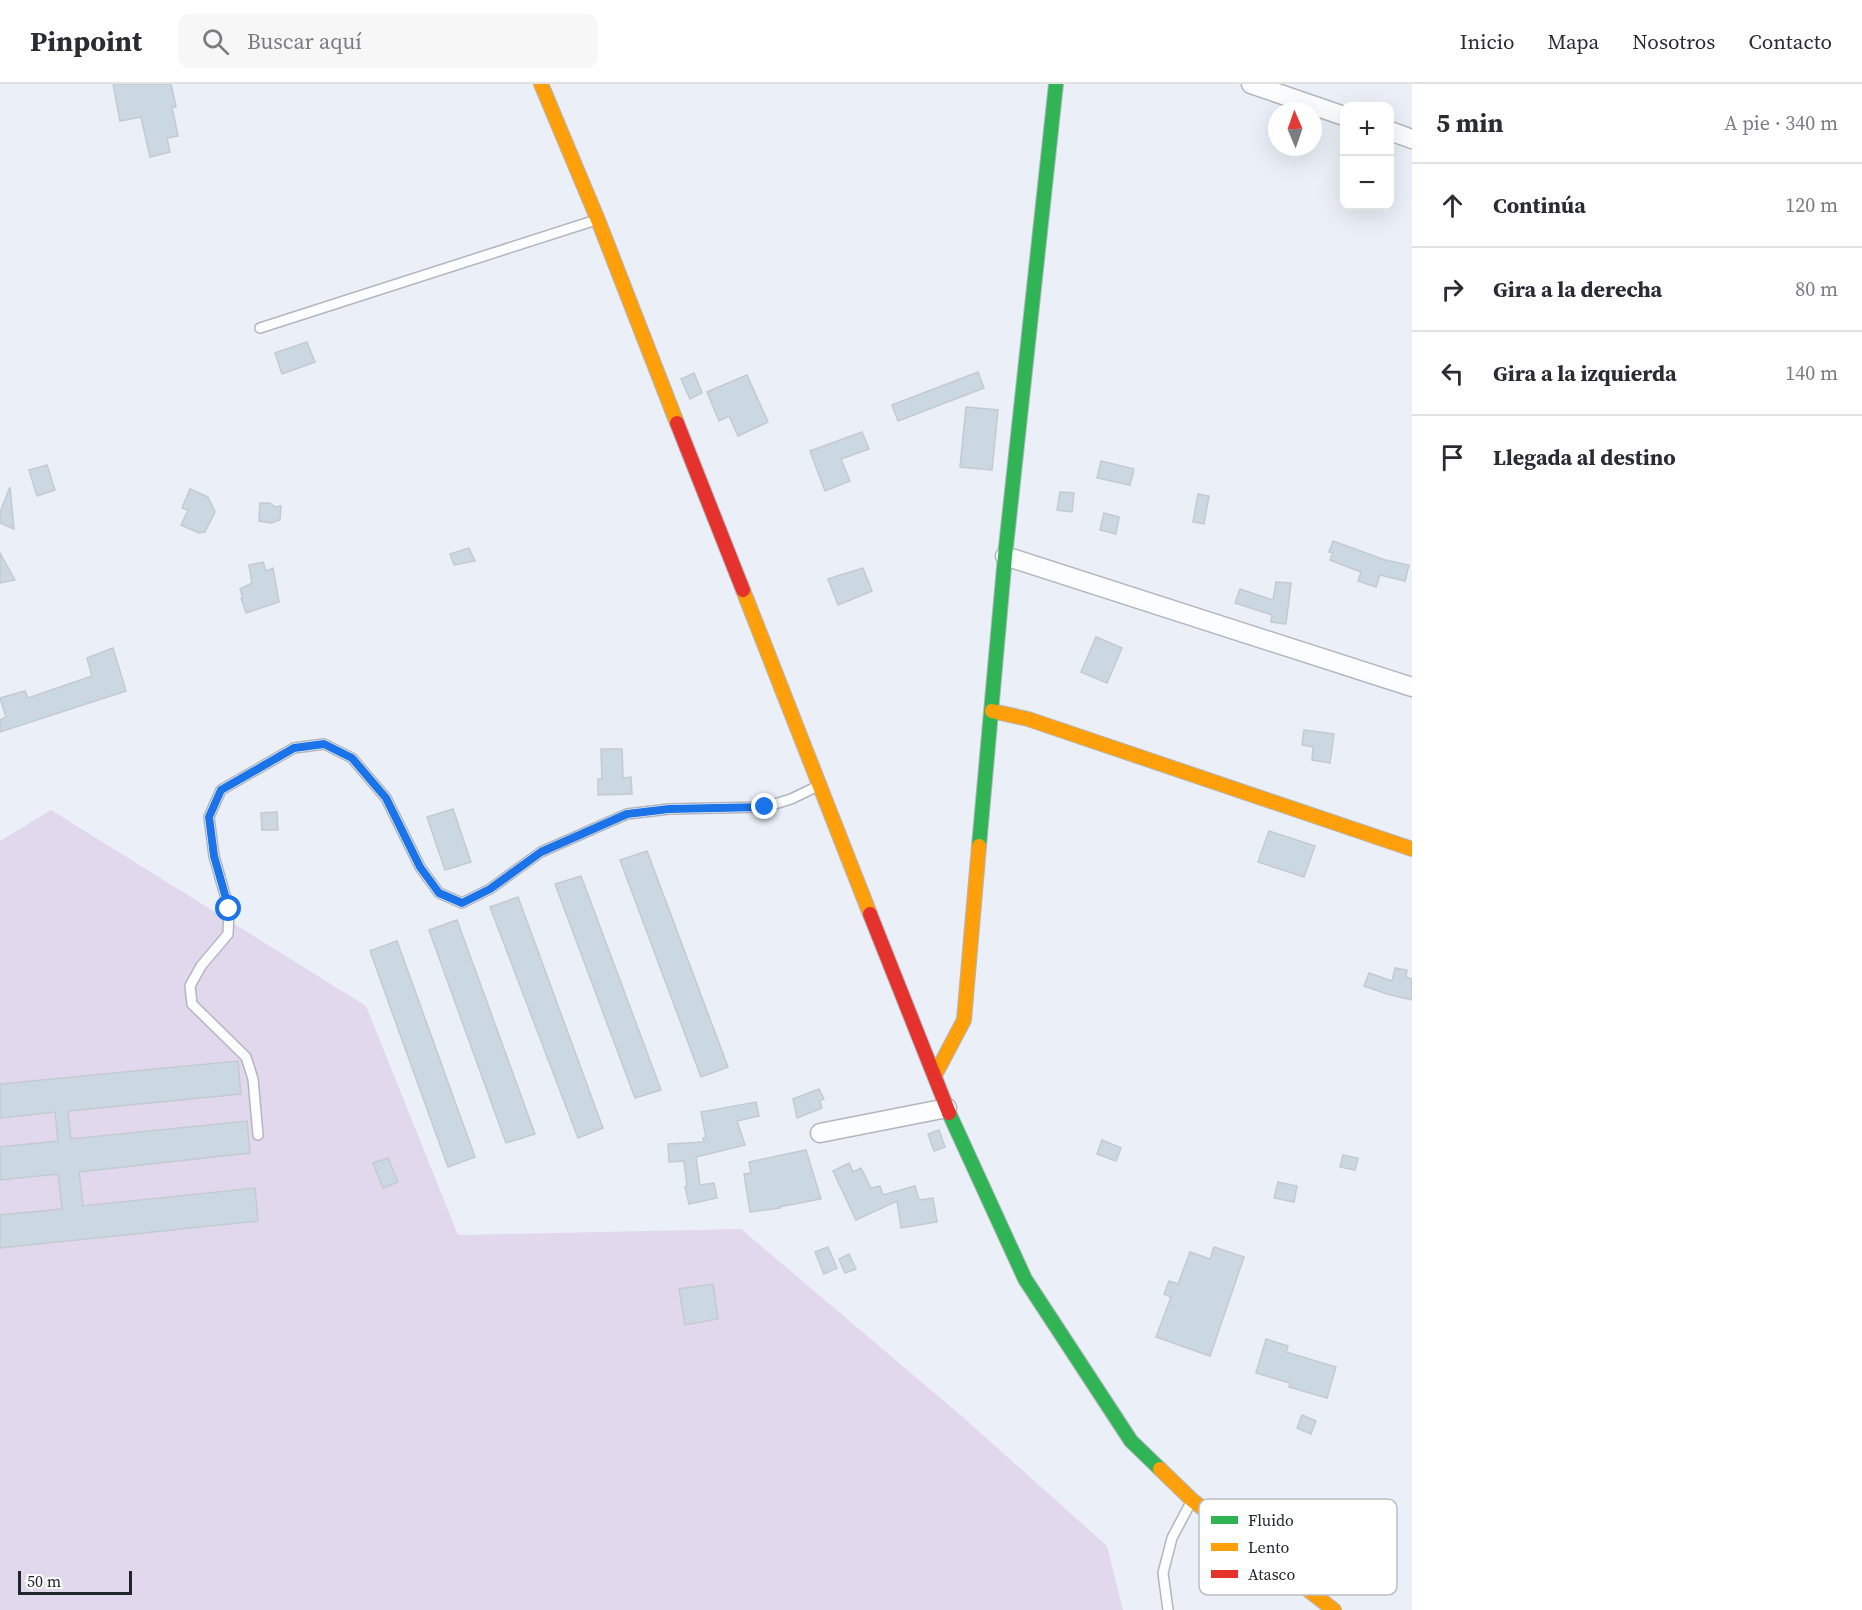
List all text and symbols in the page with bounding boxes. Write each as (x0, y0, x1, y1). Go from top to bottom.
search box (178, 14, 598, 68)
text: Pinpoint (30, 22, 142, 60)
icon: search (199, 25, 232, 58)
text: Buscar aquí (247, 26, 362, 56)
text: Inicio (1460, 27, 1514, 56)
text: Mapa (1547, 27, 1599, 56)
text: Nosotros (1632, 27, 1715, 56)
text: Contacto (1748, 27, 1832, 56)
north arrow (1268, 102, 1322, 156)
map controls (1340, 102, 1394, 210)
button: + (1340, 102, 1394, 156)
text: 5 min (1436, 105, 1503, 141)
text: A pie · 340 m (1724, 109, 1838, 137)
button: − (1340, 156, 1394, 210)
icon: ahead (1436, 189, 1469, 222)
text: Continúa (1493, 190, 1586, 220)
text: 120 m (1785, 191, 1838, 219)
icon: right (1436, 273, 1469, 306)
text: Gira a la derecha (1493, 274, 1662, 304)
text: 80 m (1795, 275, 1838, 303)
icon: left (1436, 357, 1469, 390)
text: Gira a la izquierda (1493, 358, 1677, 388)
text: 140 m (1785, 359, 1838, 387)
icon: arrive (1436, 441, 1469, 474)
text: Llegada al destino (1493, 442, 1676, 472)
route end (751, 793, 777, 819)
route start (215, 895, 241, 921)
legend (1199, 1499, 1397, 1595)
text: Fluido (1248, 1509, 1294, 1531)
text: Lento (1248, 1536, 1290, 1558)
text: Atasco (1248, 1563, 1295, 1585)
scale bar (18, 1568, 132, 1596)
text: 50 m (27, 1570, 61, 1592)

